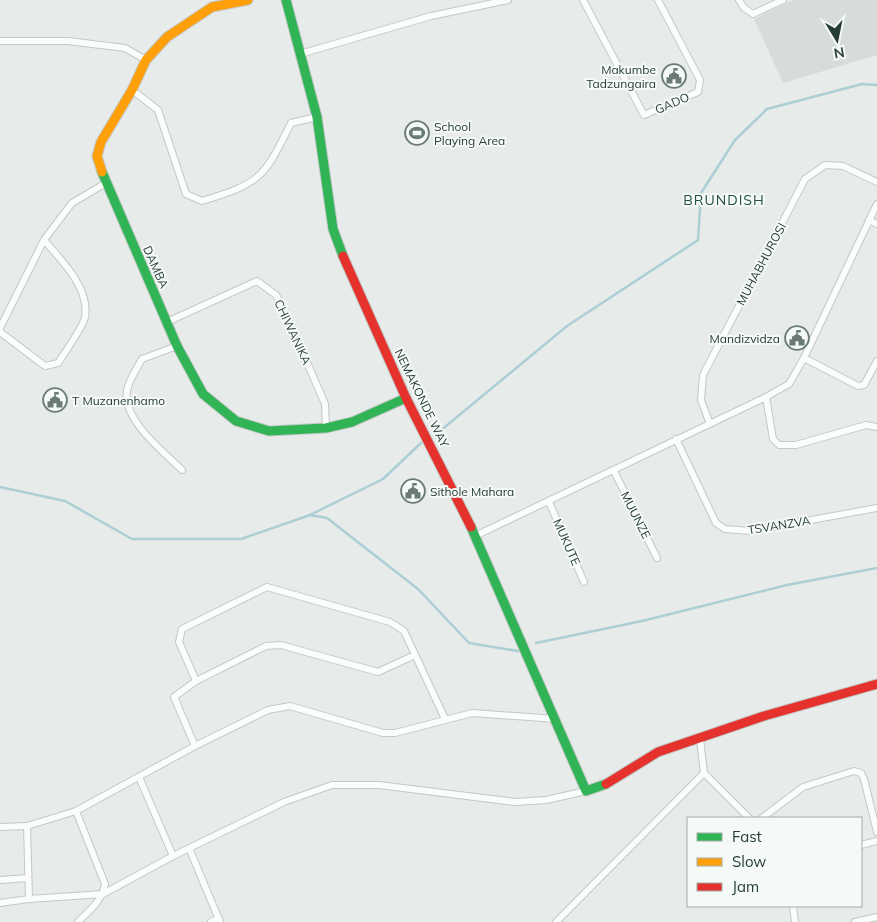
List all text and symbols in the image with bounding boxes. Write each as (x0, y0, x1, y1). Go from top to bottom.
north arrow (812, 15, 862, 65)
text: N (832, 43, 846, 63)
place label: Makumbe Tadzungaira (586, 62, 656, 91)
public building icon: Makumbe Tadzungaira (661, 63, 687, 89)
street label: GADO (653, 89, 691, 117)
place label: School Playing Area (434, 119, 505, 148)
sports icon: School Playing Area (404, 120, 430, 146)
district label: BRUNDISH (683, 191, 765, 209)
street label: MUHABHUROSI (733, 220, 789, 308)
street label: DAMBA (140, 243, 172, 291)
street label: CHIWANIKA (271, 297, 315, 367)
public building icon: Mandizvidza (784, 325, 810, 351)
place label: Mandizvidza (709, 331, 780, 346)
street label: NEMAKONDE WAY (392, 346, 453, 450)
public building icon: T Muzanenhamo (42, 387, 68, 413)
place label: T Muzanenhamo (72, 393, 165, 408)
public building icon: Sithole Mahara (400, 478, 426, 504)
place label: Sithole Mahara (430, 484, 514, 499)
street label: MUUNZE (618, 489, 654, 541)
street label: TSVANZVA (747, 513, 812, 537)
street label: MUKUTE (550, 516, 584, 568)
legend (687, 817, 862, 907)
text: Fast (732, 827, 762, 846)
text: Slow (732, 852, 766, 871)
text: Jam (732, 877, 759, 896)

